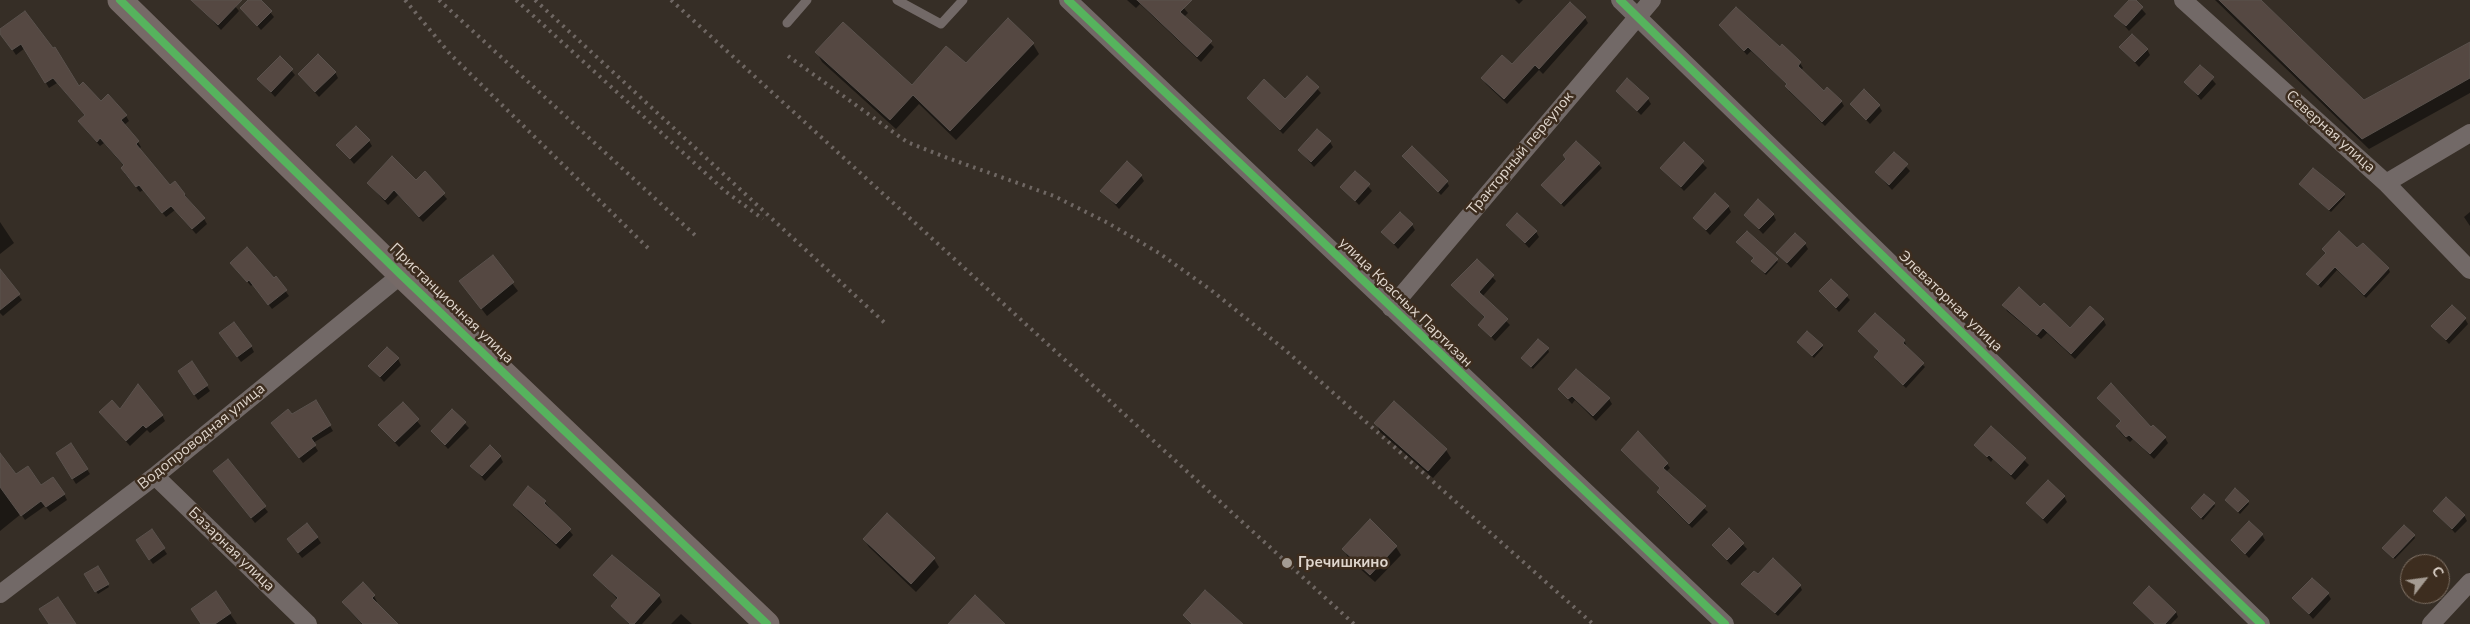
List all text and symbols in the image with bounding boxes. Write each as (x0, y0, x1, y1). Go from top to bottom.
street label: Северная улица (2282, 87, 2378, 177)
street label: Тракторный переулок (1464, 89, 1578, 219)
street label: улица Красных Партизан (1334, 234, 1476, 372)
street label: Пристанционная улица (385, 240, 517, 368)
street label: Элеваторная улица (1894, 248, 2006, 356)
street label: Водопроводная улица (135, 380, 269, 494)
street label: Базарная улица (184, 504, 278, 596)
place label: Гречишкино (1298, 554, 1388, 572)
north arrow (2400, 554, 2450, 604)
marker: Гречишкино (1280, 556, 1294, 570)
text: С (2427, 563, 2448, 581)

